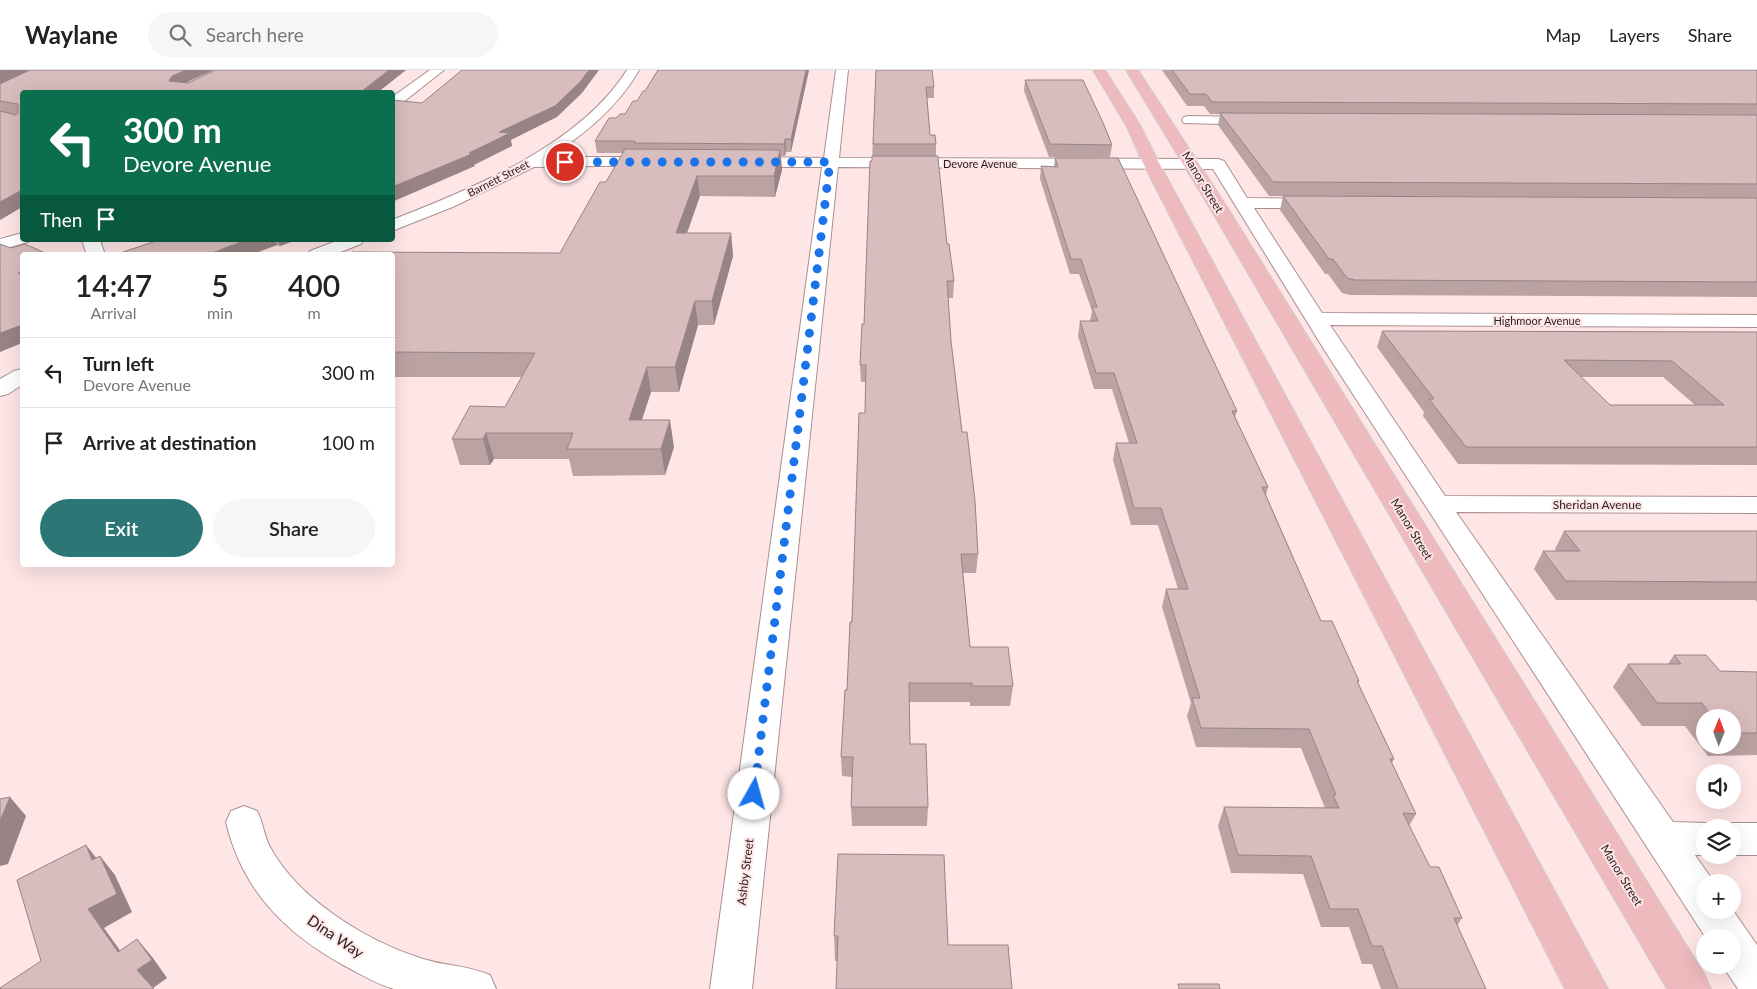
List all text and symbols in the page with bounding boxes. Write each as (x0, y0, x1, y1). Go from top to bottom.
search box (148, 12, 498, 57)
text: Waylane (25, 20, 118, 49)
icon: search (166, 21, 194, 49)
text: Search here (206, 23, 304, 46)
text: Map (1545, 24, 1581, 46)
text: Layers (1609, 24, 1660, 46)
text: Share (1688, 24, 1732, 46)
text: 300 m (123, 108, 222, 150)
icon: left (40, 110, 105, 175)
pin (544, 141, 586, 183)
icon: arrive (551, 148, 579, 176)
street label: Manor Street (1179, 148, 1228, 216)
text: Devore Avenue (123, 150, 271, 177)
street label: Barnett Street (465, 157, 531, 199)
street label: Devore Avenue (943, 157, 1017, 170)
icon: arrive (92, 205, 120, 233)
text: Then (40, 208, 82, 231)
text: 14:47 (75, 267, 152, 303)
text: 5 (211, 267, 229, 303)
text: 400 (288, 267, 340, 303)
text: Arrival (90, 303, 137, 322)
text: min (207, 303, 233, 322)
text: m (307, 303, 321, 322)
street label: Highmoor Avenue (1494, 314, 1581, 327)
text: Turn left (83, 352, 154, 375)
icon: left (40, 359, 68, 387)
text: 300 m (321, 361, 375, 384)
text: Devore Avenue (83, 375, 191, 394)
icon: arrive (40, 429, 68, 457)
text: Arrive at destination (83, 431, 256, 454)
text: 100 m (321, 431, 375, 454)
street label: Manor Street (1388, 495, 1437, 563)
street label: Sheridan Avenue (1553, 497, 1641, 512)
button: Exit (40, 499, 203, 557)
button: Share (213, 499, 375, 557)
north arrow (1696, 709, 1741, 754)
map controls (1696, 709, 1741, 974)
button: sound (1696, 764, 1741, 809)
position arrow (727, 767, 779, 819)
button: layers (1696, 819, 1741, 864)
street label: Ashby Street (733, 837, 757, 906)
street label: Manor Street (1598, 841, 1647, 909)
button: + (1696, 874, 1741, 919)
street label: Dina Way (304, 911, 368, 962)
button: − (1696, 929, 1741, 974)

